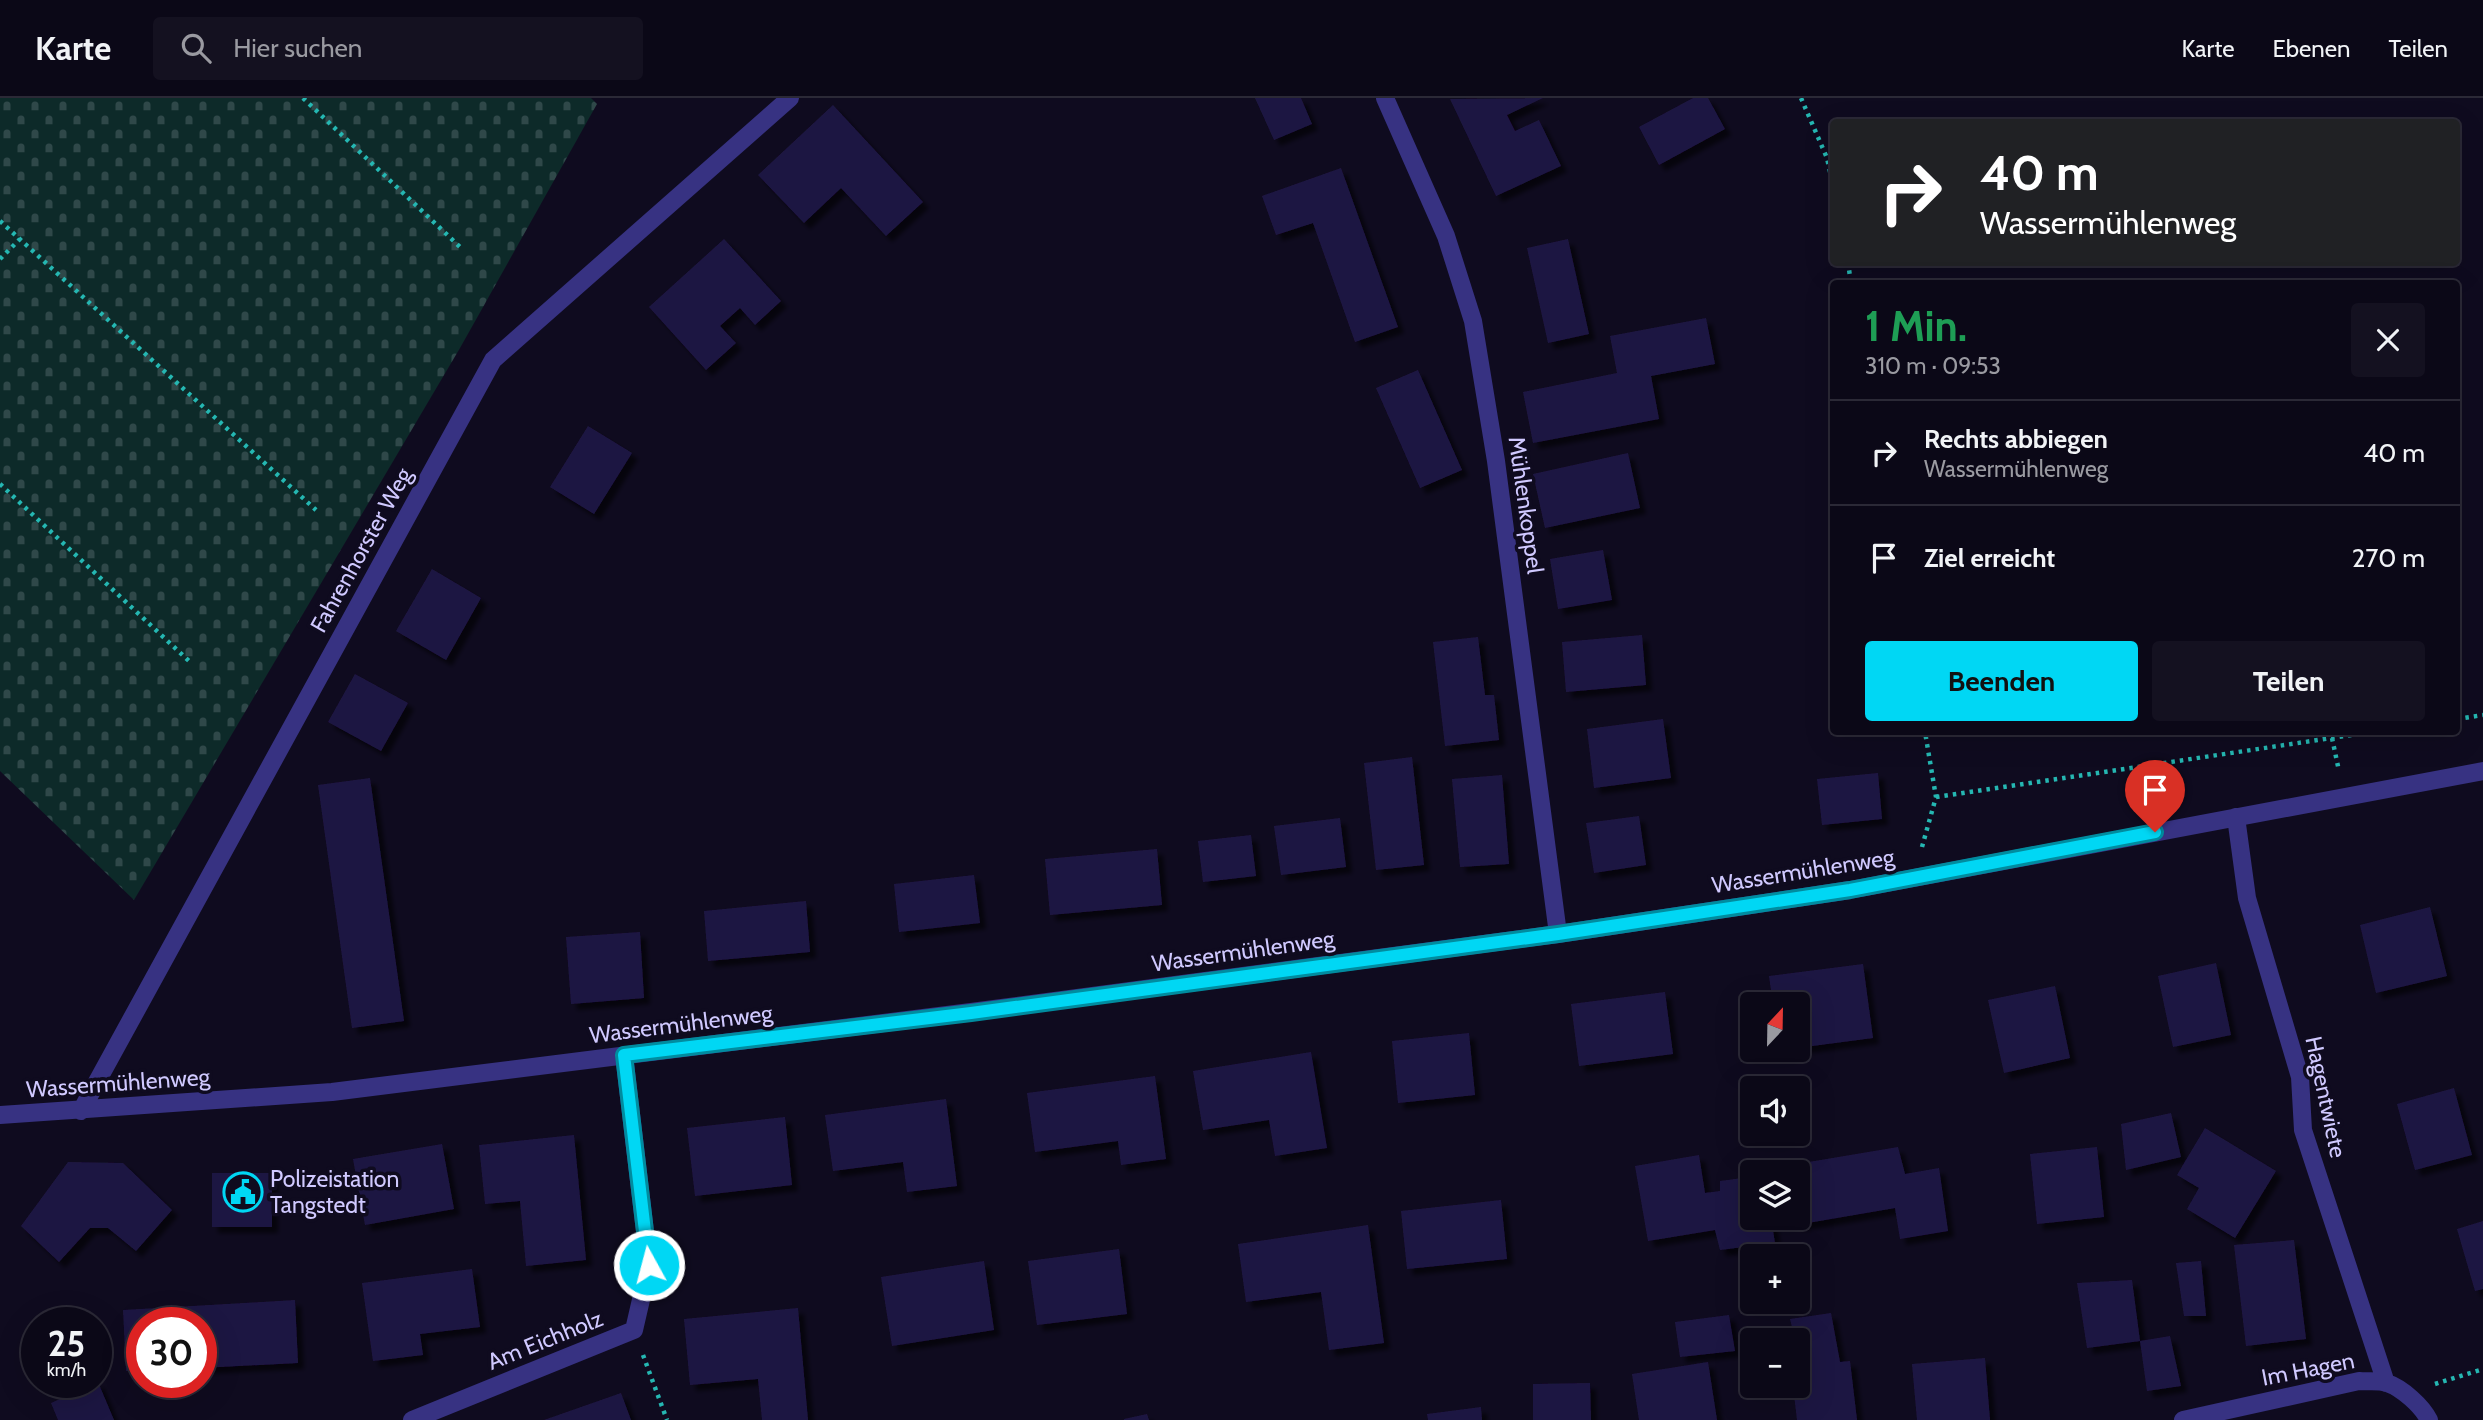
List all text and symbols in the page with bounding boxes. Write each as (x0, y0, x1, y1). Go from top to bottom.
search box (153, 17, 643, 80)
text: Karte (35, 28, 111, 68)
icon: search (177, 29, 215, 67)
text: Hier suchen (233, 32, 362, 64)
text: Karte (2181, 34, 2234, 63)
text: Ebenen (2272, 34, 2350, 63)
text: Teilen (2388, 34, 2448, 63)
text: 40 m (1980, 143, 2099, 202)
icon: right (1865, 147, 1956, 238)
text: Wassermühlenweg (1980, 203, 2236, 242)
text: 1 Min. (1865, 300, 1967, 352)
button: close (2351, 303, 2425, 377)
text: 310 m · 09:53 (1865, 352, 2001, 380)
text: Rechts abbiegen (1924, 423, 2108, 455)
icon: right (1865, 434, 1903, 472)
street label: Mühlenkoppel (1503, 435, 1550, 576)
text: 40 m (2363, 437, 2425, 469)
text: Wassermühlenweg (1924, 455, 2108, 483)
street label: Fahrenhorster Weg (304, 462, 418, 637)
icon: arrive (1865, 539, 1903, 577)
text: Ziel erreicht (1924, 542, 2055, 574)
text: 270 m (2352, 542, 2425, 574)
button: Beenden (1865, 641, 2138, 721)
button: Teilen (2152, 641, 2425, 721)
pin (2125, 760, 2185, 832)
icon: arrive (2136, 771, 2174, 809)
street label: Wassermühlenweg (1710, 843, 1897, 899)
street label: Wassermühlenweg (1150, 924, 1337, 978)
north arrow (1740, 992, 1810, 1062)
map controls (1740, 992, 1810, 1398)
street label: Wassermühlenweg (588, 999, 775, 1049)
street label: Hagentwiete (2299, 1034, 2353, 1161)
street label: Wassermühlenweg (25, 1063, 211, 1103)
button: sound (1740, 1076, 1810, 1146)
button: layers (1740, 1160, 1810, 1230)
place label: Polizeistation Tangstedt (270, 1165, 399, 1219)
public building icon: Polizeistation Tangstedt (222, 1171, 264, 1213)
position arrow (612, 1228, 686, 1302)
button: + (1740, 1244, 1810, 1314)
street label: Am Eichholz (483, 1304, 607, 1376)
speed limit sign: 30 (126, 1307, 217, 1398)
text: 25 (48, 1322, 85, 1365)
button: − (1740, 1328, 1810, 1398)
street label: Im Hagen (2259, 1346, 2357, 1392)
text: km/h (47, 1359, 86, 1381)

